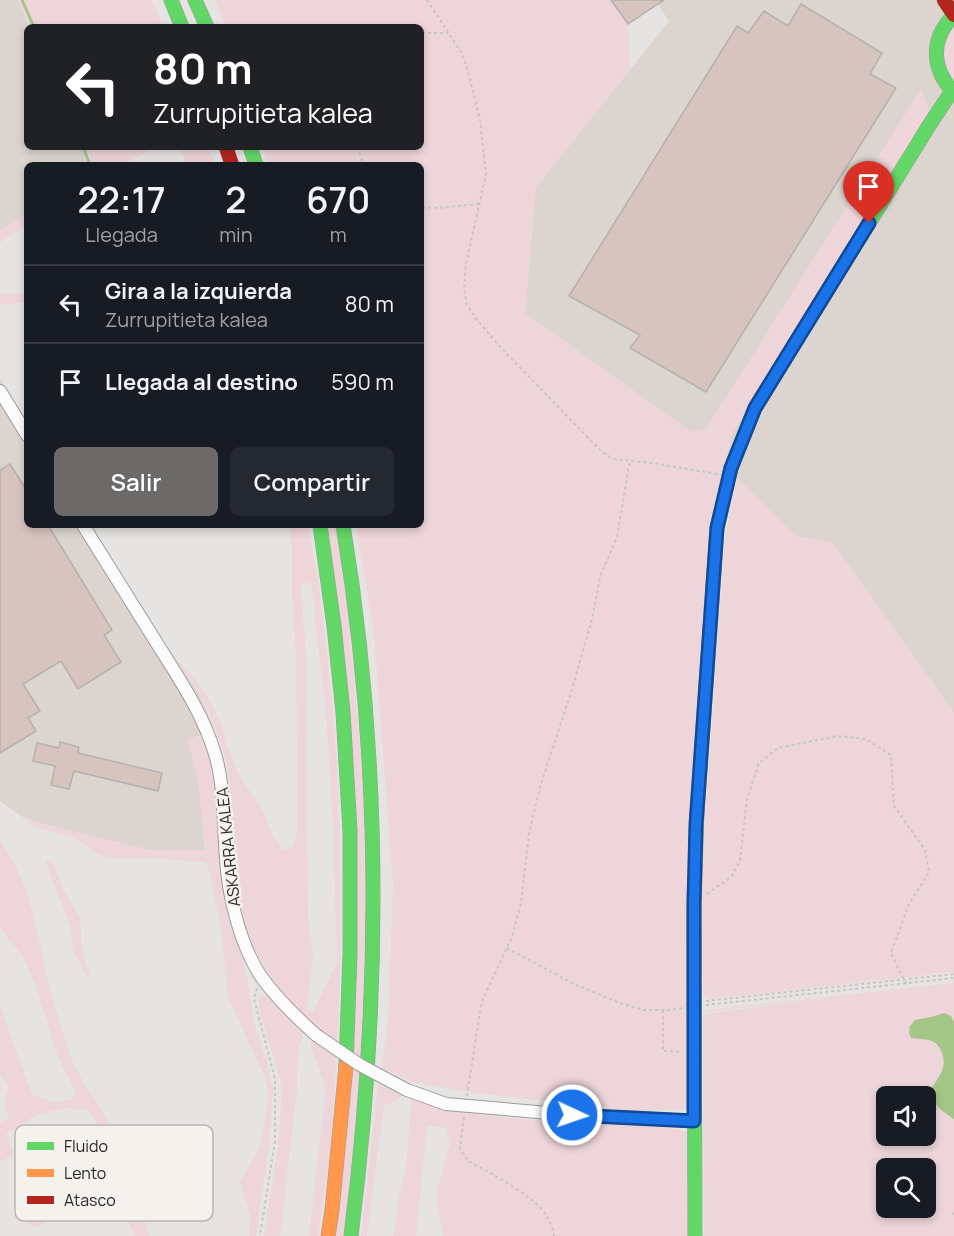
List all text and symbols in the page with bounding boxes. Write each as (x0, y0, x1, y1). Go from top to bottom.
text: 80 m (153, 39, 253, 97)
icon: left (54, 48, 132, 126)
text: Zurrupitieta kalea (153, 94, 373, 131)
pin (843, 161, 894, 223)
icon: arrive (852, 170, 885, 203)
text: 22:17 (78, 175, 166, 224)
text: 2 (225, 175, 246, 224)
text: 670 (306, 175, 370, 224)
text: Llegada (85, 221, 158, 248)
text: min (219, 221, 253, 248)
text: m (330, 221, 347, 248)
text: Gira a la izquierda (105, 276, 292, 306)
icon: left (54, 288, 87, 321)
text: 80 m (345, 289, 394, 319)
text: Zurrupitieta kalea (105, 306, 268, 333)
icon: arrive (54, 366, 87, 399)
text: Llegada al destino (105, 367, 298, 397)
text: 590 m (331, 367, 394, 397)
button: Salir (54, 447, 218, 516)
button: Compartir (230, 447, 394, 516)
street label: ASKARRA KALEA (211, 786, 245, 908)
position arrow (540, 1083, 604, 1147)
map controls (876, 1086, 936, 1218)
button: sound (876, 1086, 936, 1146)
legend (15, 1125, 213, 1221)
text: Fluido (64, 1135, 108, 1157)
button: search (876, 1158, 936, 1218)
text: Lento (64, 1162, 106, 1184)
text: Atasco (64, 1189, 116, 1211)

